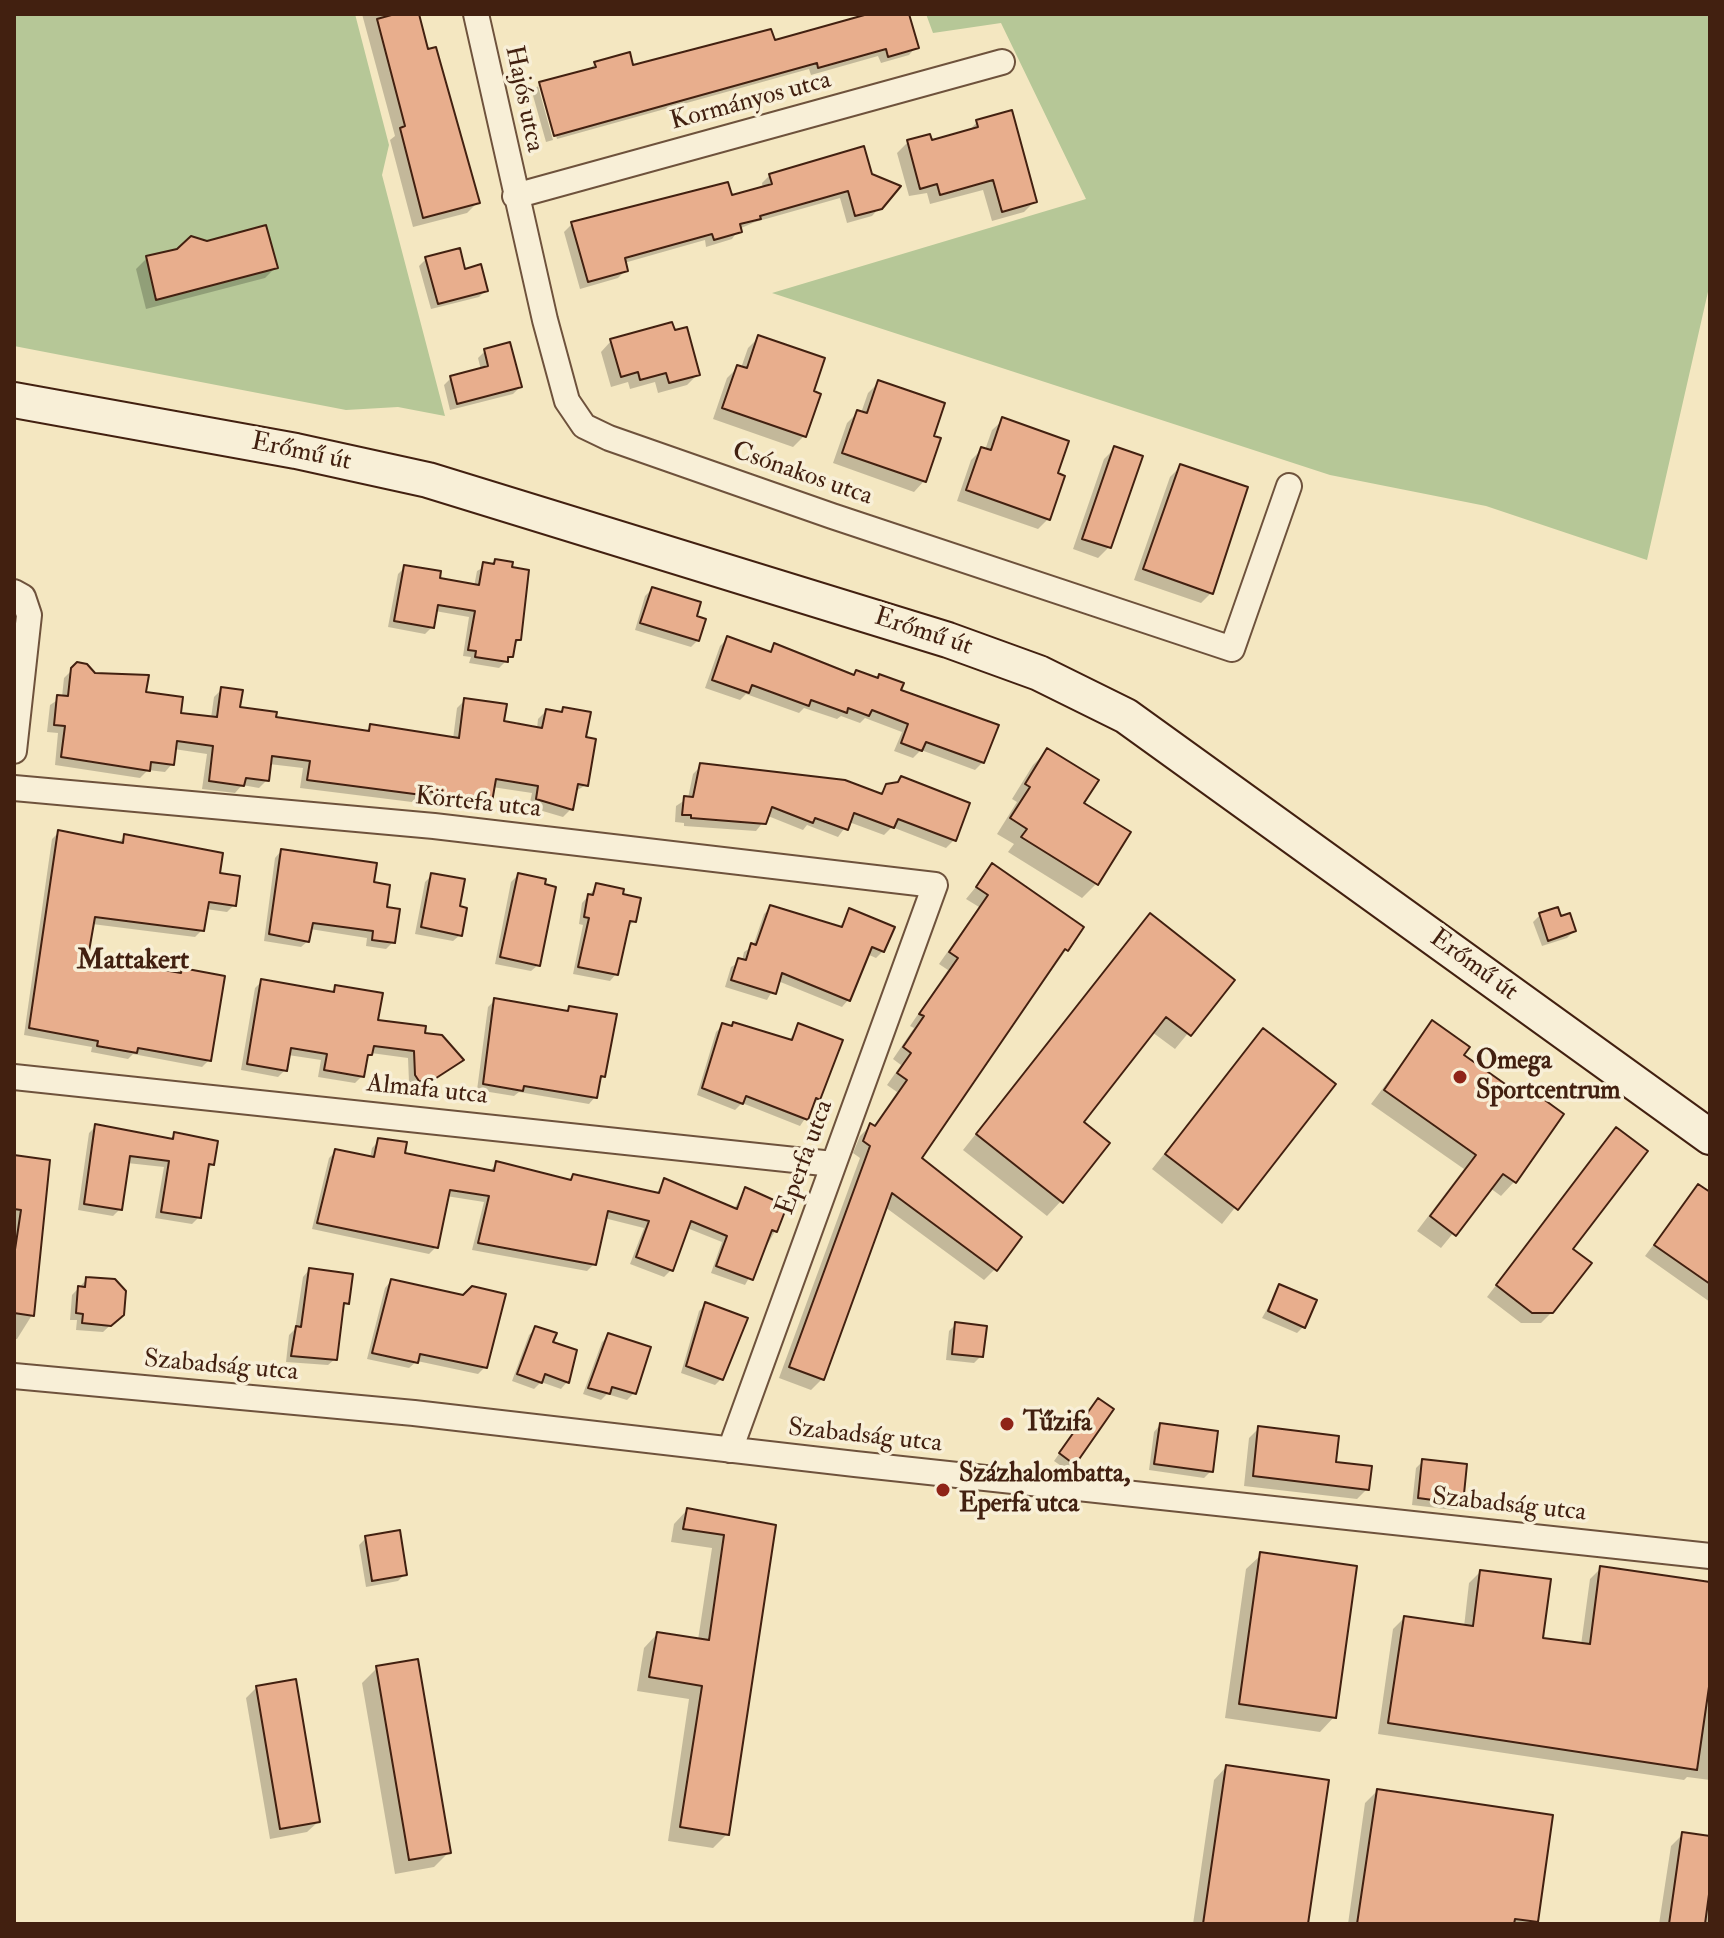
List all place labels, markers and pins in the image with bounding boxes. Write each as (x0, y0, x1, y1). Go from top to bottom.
place label: Omega Sportcentrum (1476, 1046, 1621, 1108)
marker: Omega Sportcentrum (1451, 1068, 1469, 1086)
place label: Tűzifa (1023, 1408, 1092, 1440)
marker: Tűzifa (998, 1415, 1016, 1433)
place label: Százhalombatta, Eperfa utca (959, 1459, 1130, 1520)
marker: Százhalombatta, Eperfa utca (934, 1481, 952, 1499)

